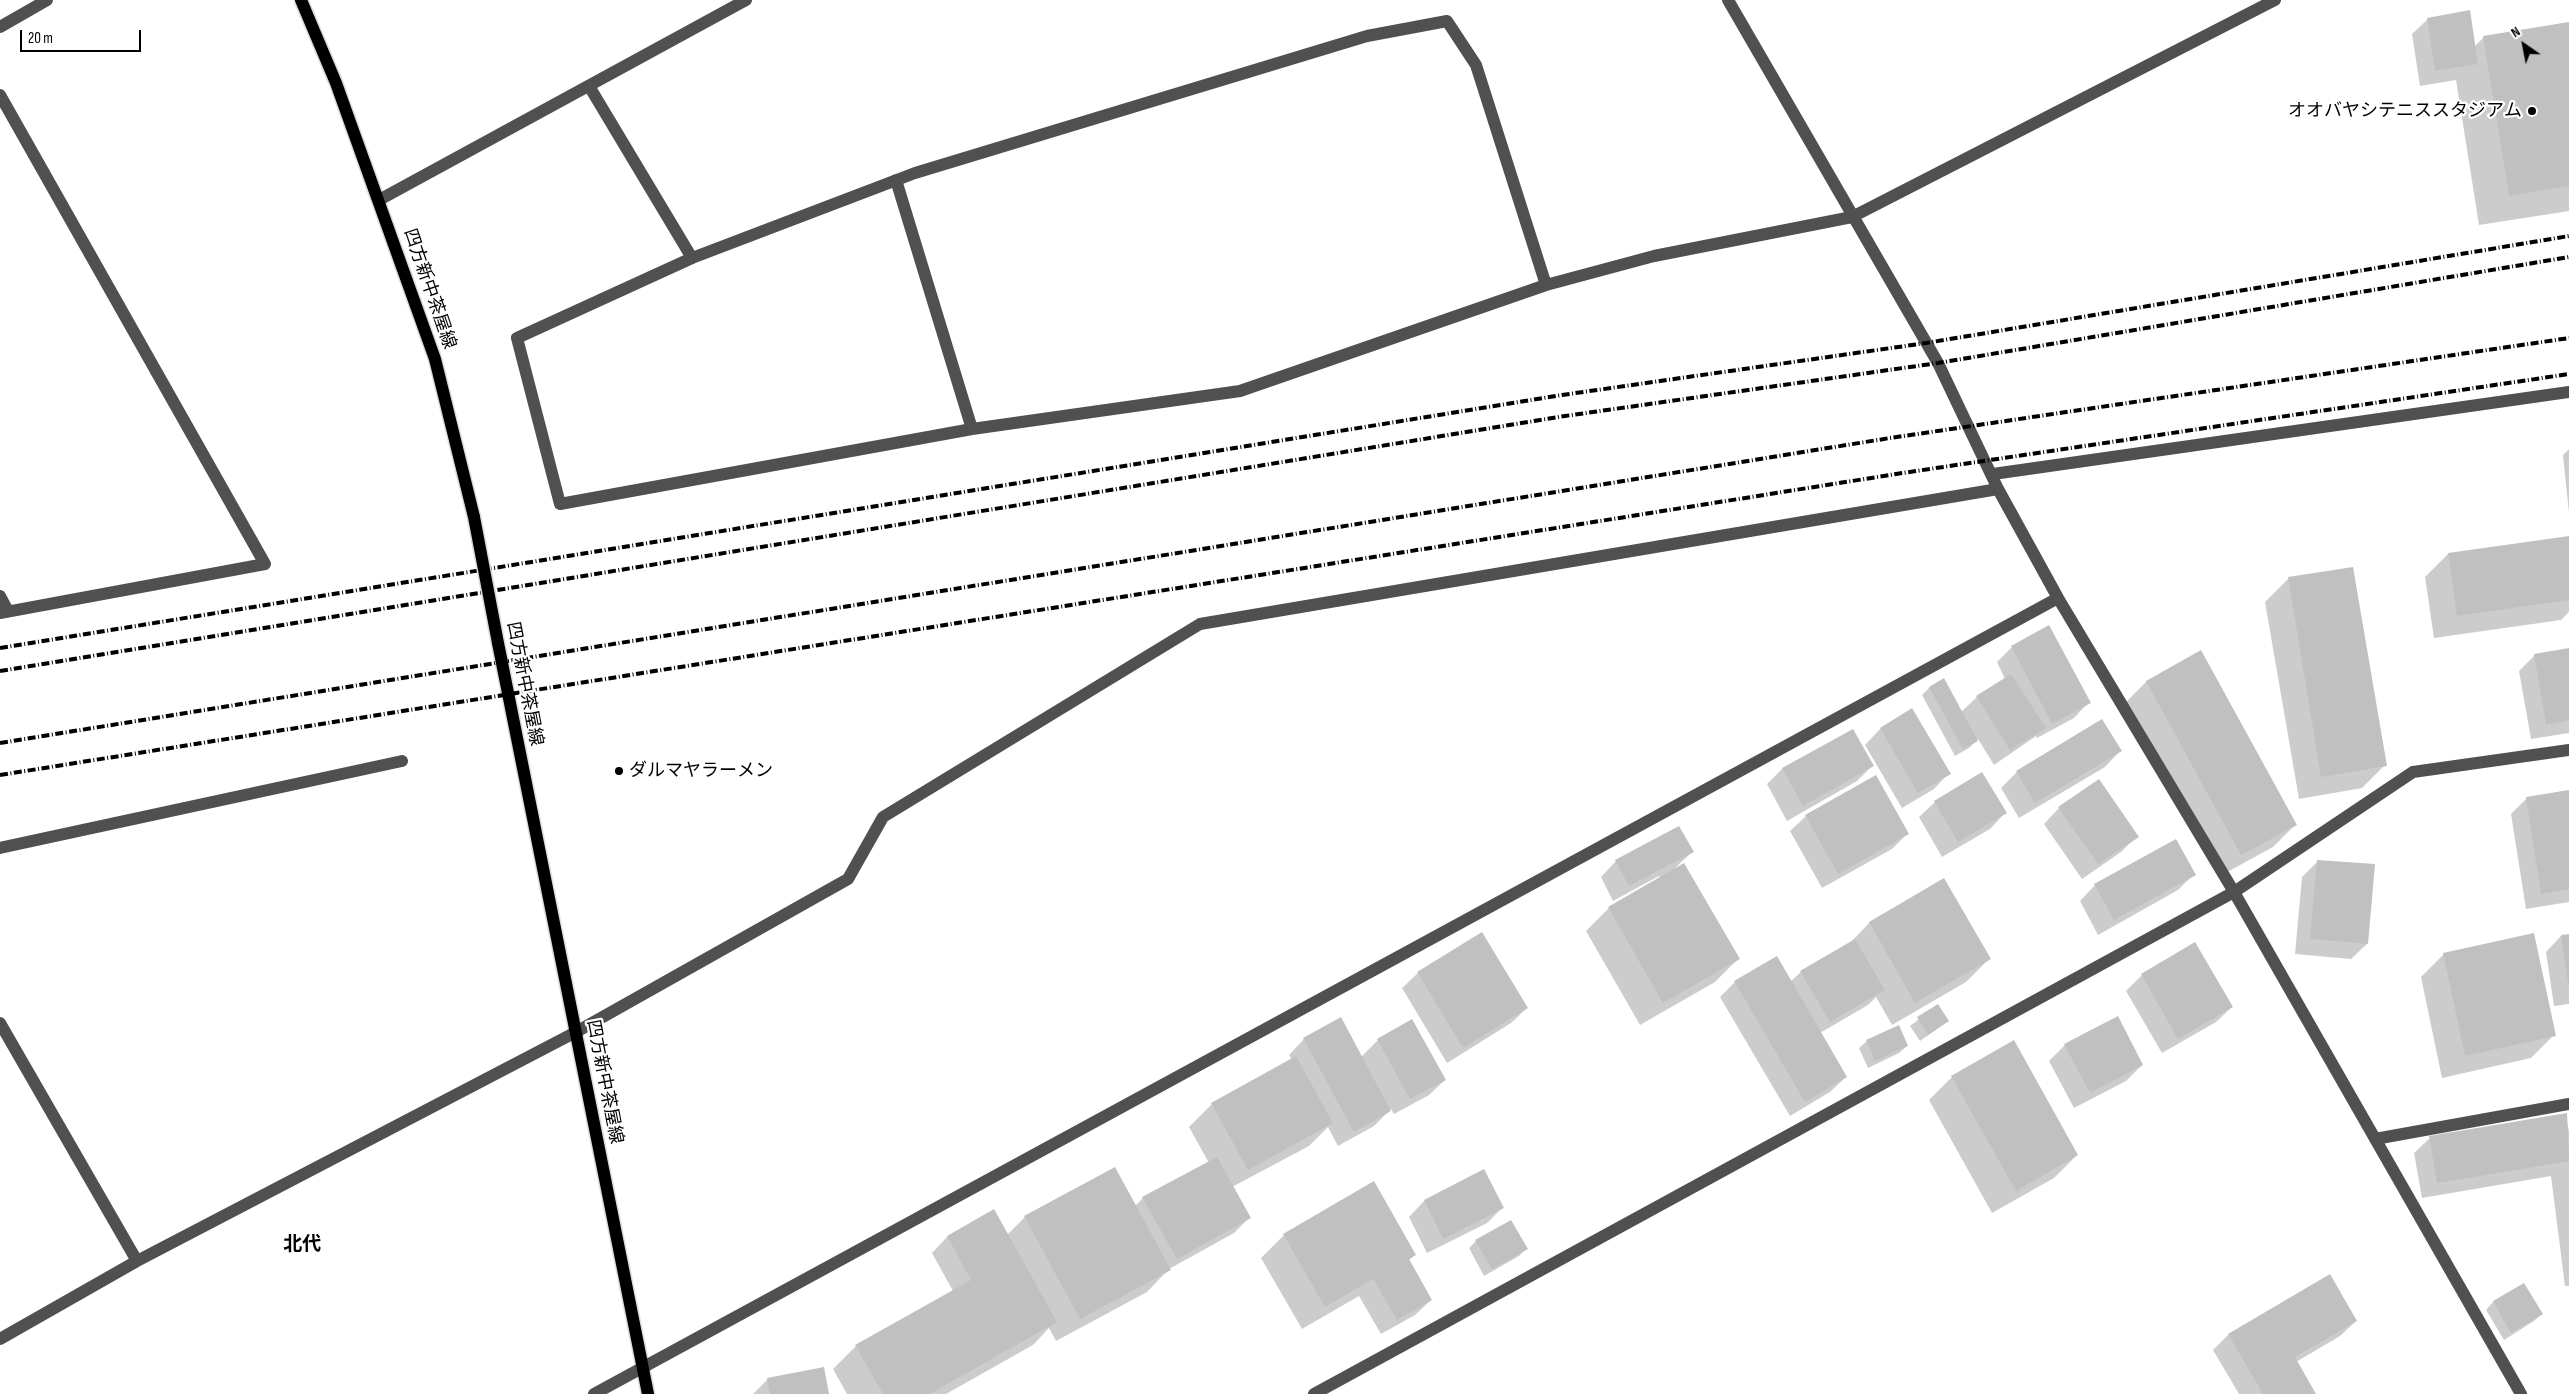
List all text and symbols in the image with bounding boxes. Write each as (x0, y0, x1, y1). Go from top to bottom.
scale bar (22, 20, 144, 52)
north arrow (2499, 20, 2549, 70)
text: N (2508, 23, 2523, 41)
text: 20 m (28, 29, 53, 48)
place label: オオバヤシテニススタジアム (2288, 100, 2522, 122)
marker: オオバヤシテニススタジアム (2526, 105, 2538, 117)
street label: 四方新中茶屋線 (398, 226, 460, 352)
street label: 四方新中茶屋線 (501, 620, 547, 748)
place label: ダルマヤラーメン (629, 760, 773, 782)
marker: ダルマヤラーメン (613, 765, 625, 777)
street label: 四方新中茶屋線 (581, 1018, 627, 1146)
district label: 北代 (283, 1234, 321, 1256)

